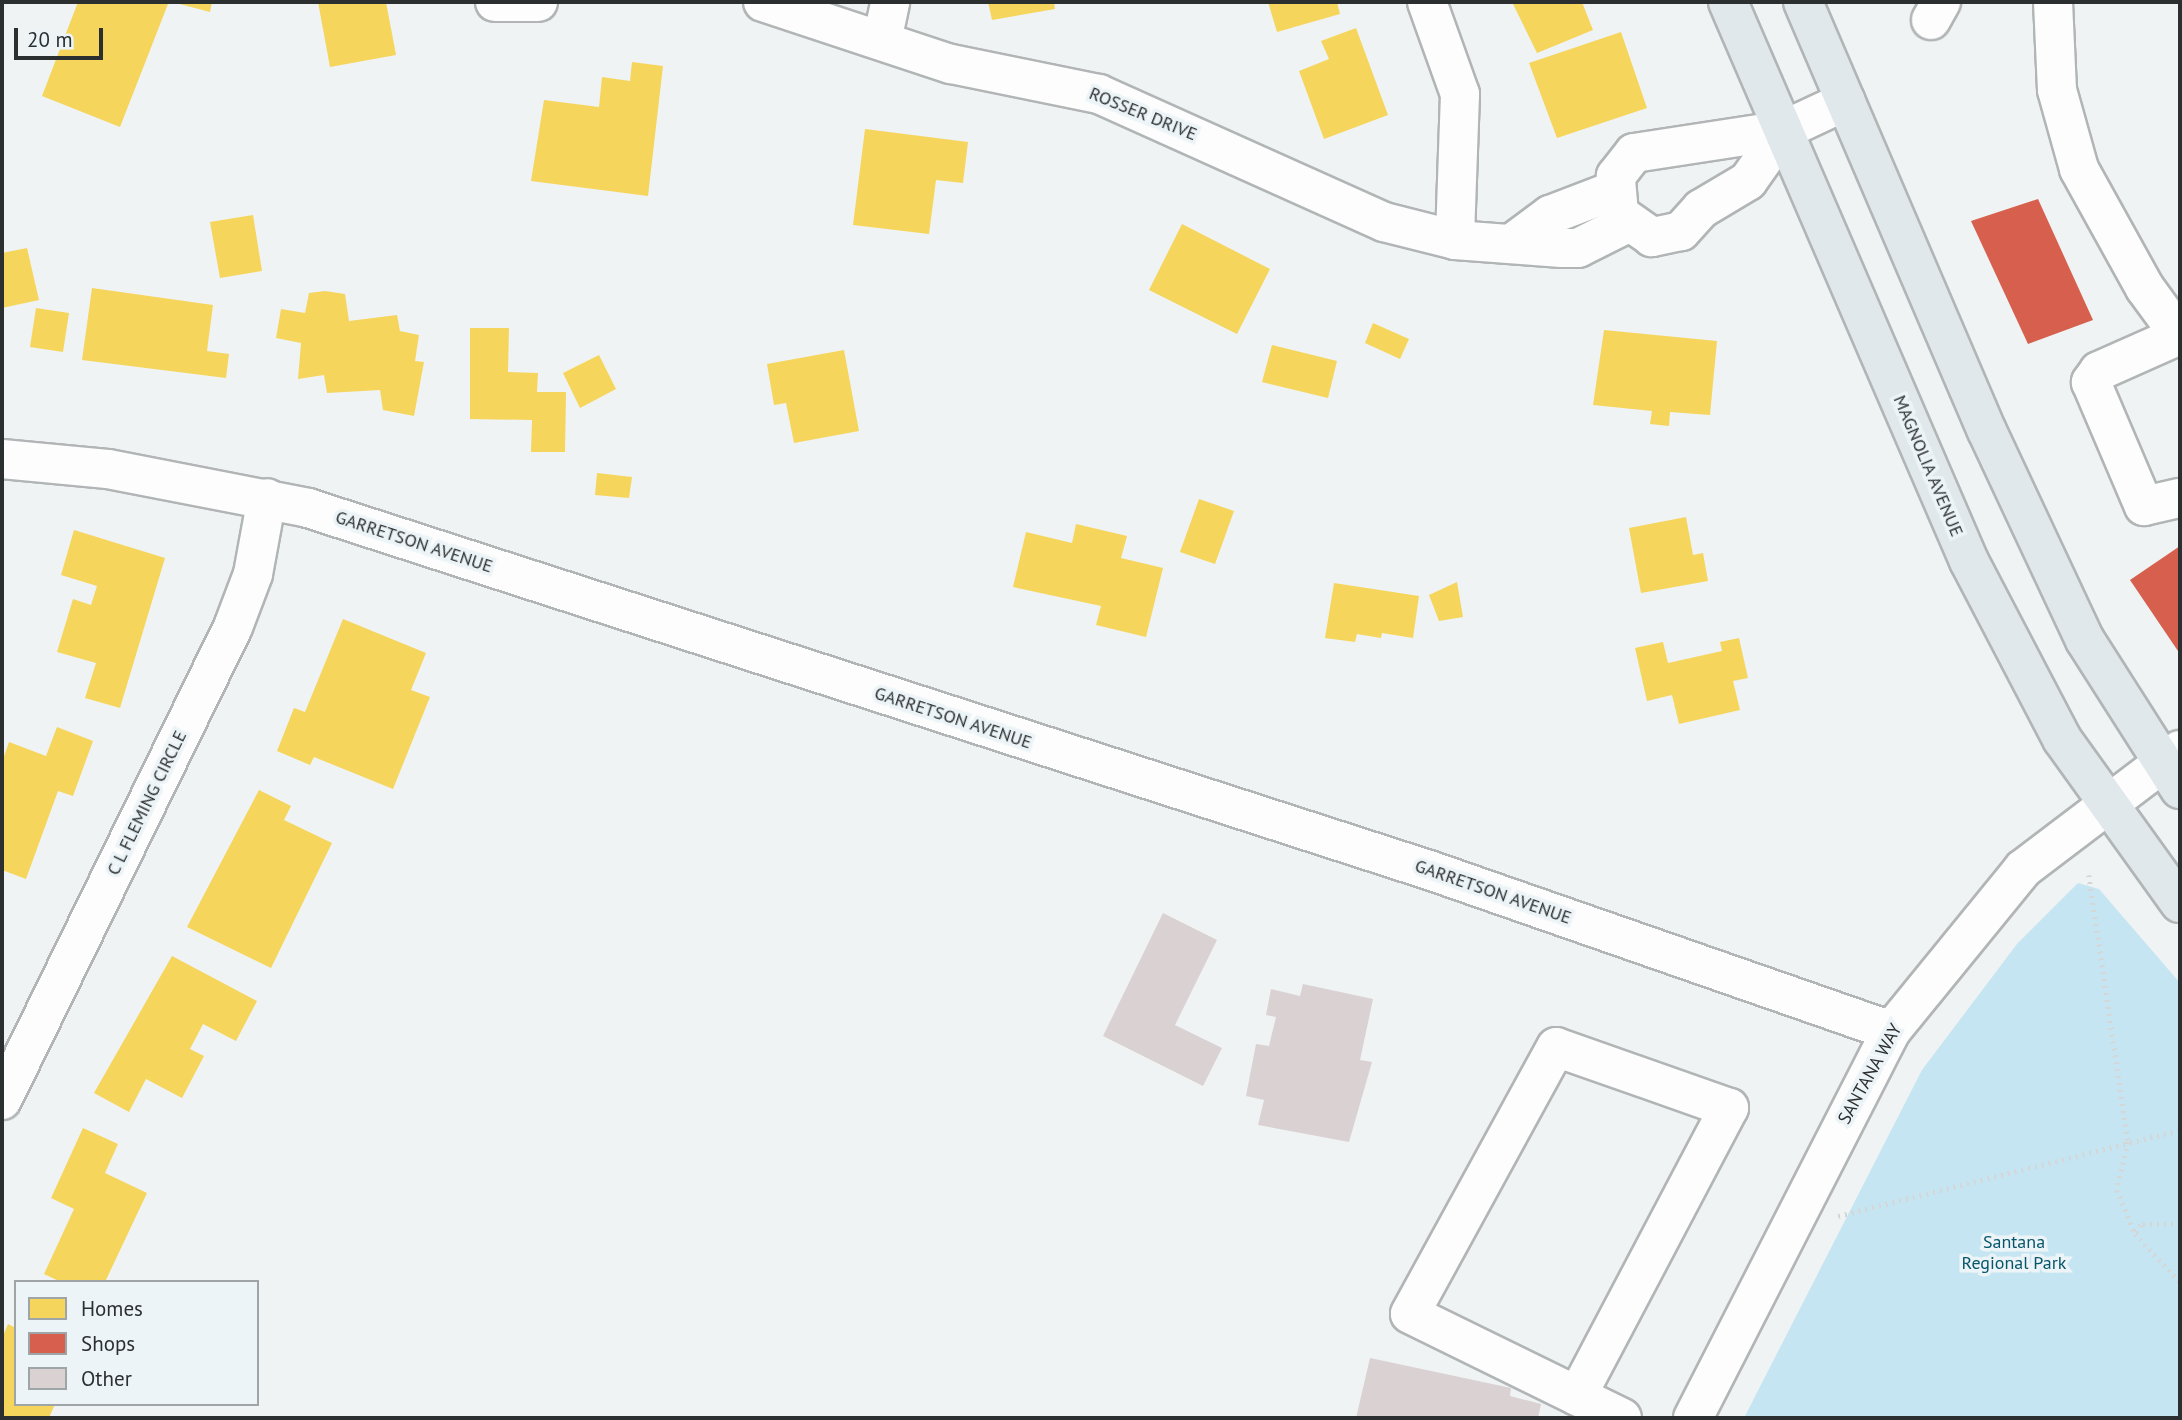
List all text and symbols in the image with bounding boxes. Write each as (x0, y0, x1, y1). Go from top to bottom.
scale bar (18, 14, 107, 58)
text: 20 m (27, 26, 73, 53)
street label: ROSSER DRIVE (1086, 83, 1200, 145)
street label: MAGNOLIA AVENUE (1888, 391, 1968, 541)
street label: GARRETSON AVENUE (332, 506, 496, 578)
street label: GARRETSON AVENUE (871, 682, 1035, 754)
street label: C L FLEMING CIRCLE (102, 727, 192, 879)
street label: GARRETSON AVENUE (1412, 855, 1574, 929)
street label: SANTANA WAY (1833, 1019, 1907, 1129)
park label: Santana Regional Park (1962, 1232, 2066, 1274)
legend (14, 1280, 259, 1406)
text: Homes (81, 1295, 143, 1322)
text: Shops (81, 1330, 135, 1357)
text: Other (81, 1365, 132, 1392)

